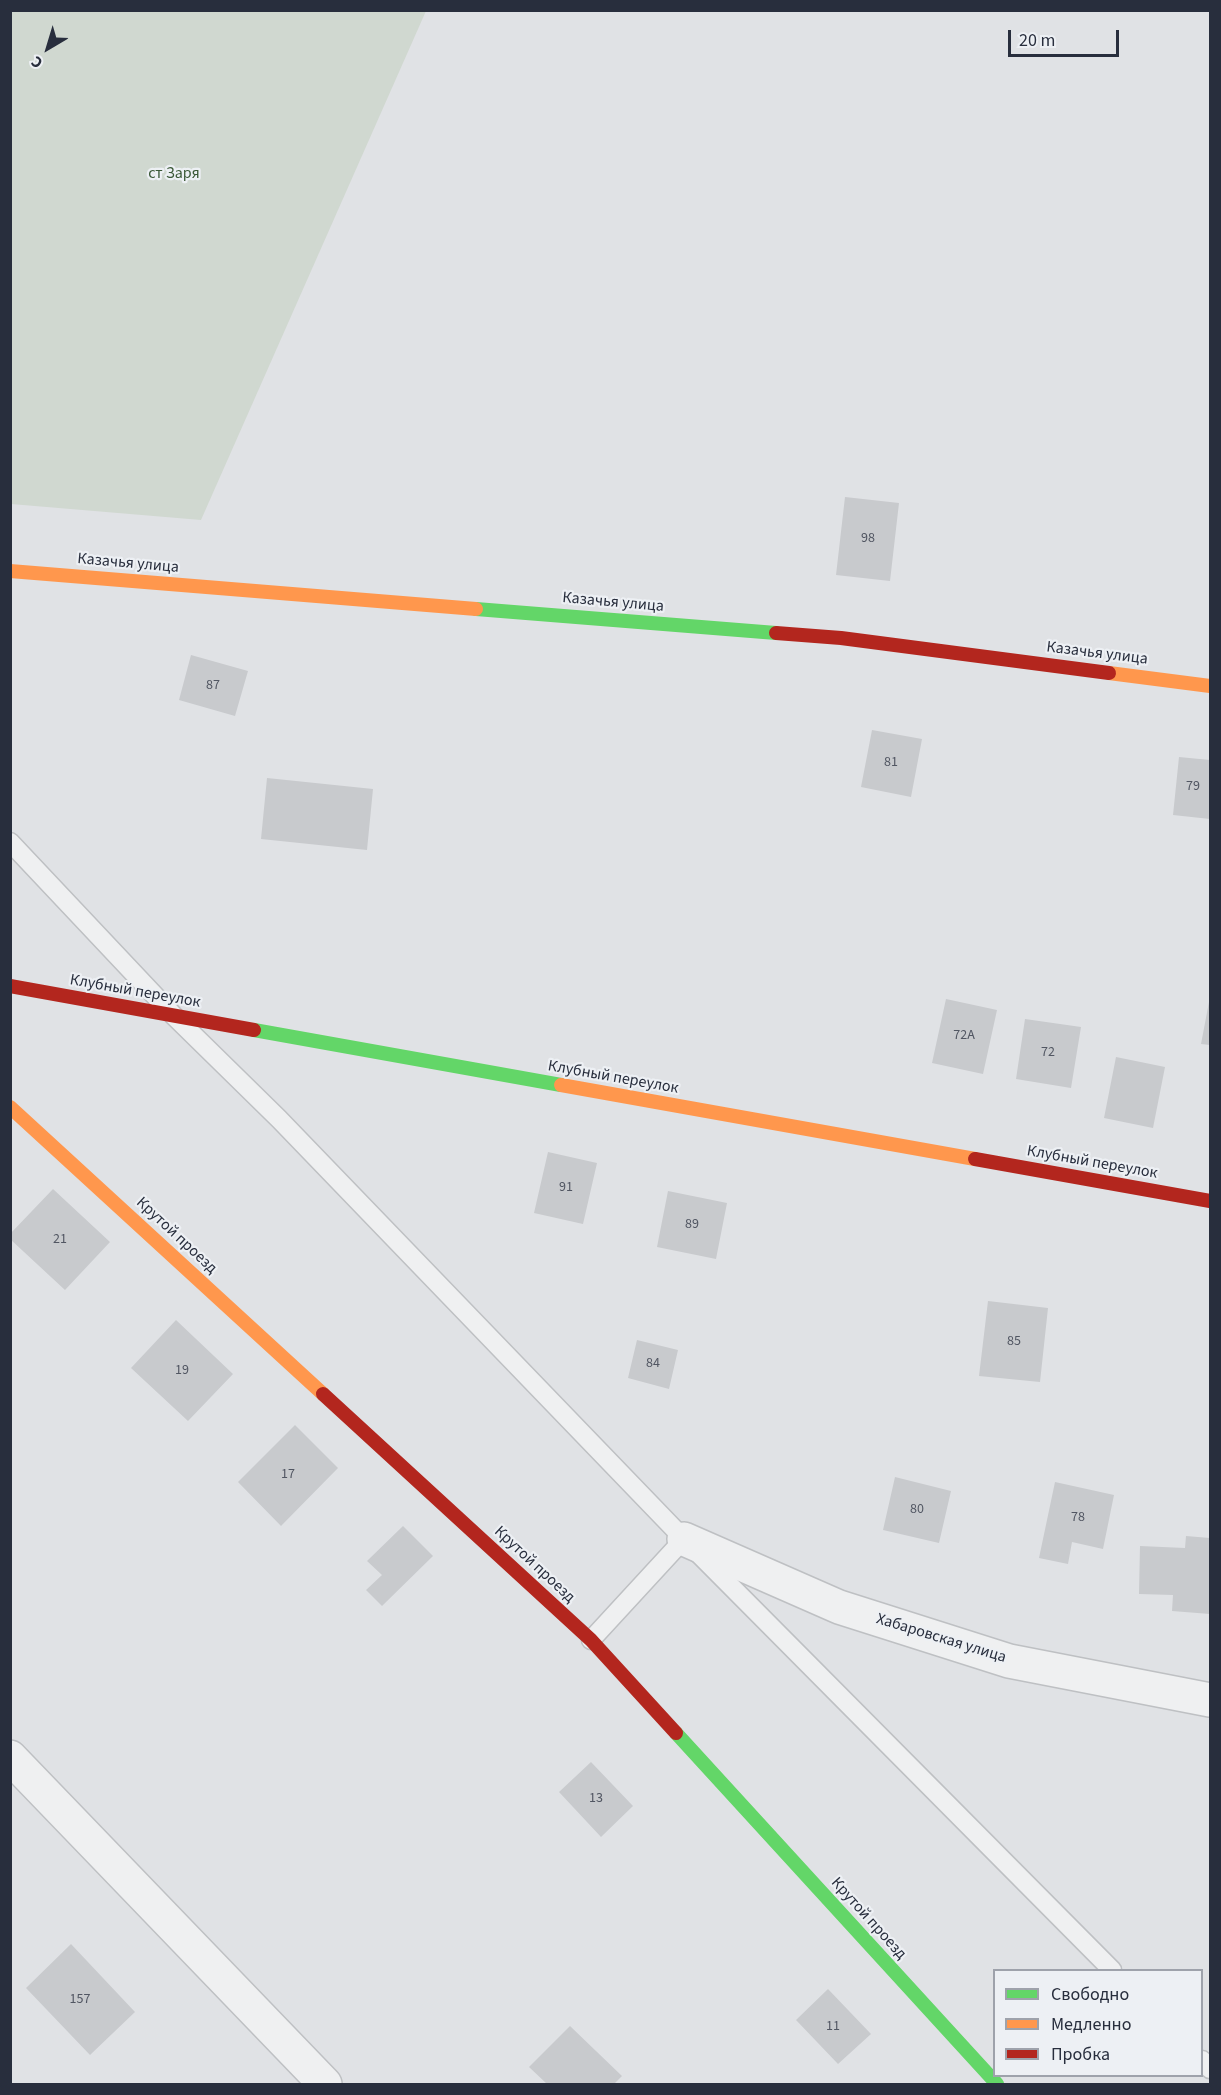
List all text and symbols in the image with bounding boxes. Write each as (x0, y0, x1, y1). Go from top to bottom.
north arrow (18, 18, 78, 78)
scale bar (1011, 18, 1122, 56)
text: 20 m (1019, 28, 1055, 53)
text: С (26, 51, 47, 74)
park label: ст Заря (148, 164, 200, 184)
house number: 98 (861, 531, 875, 547)
street label: Казачья улица (76, 550, 180, 578)
street label: Казачья улица (561, 589, 665, 617)
street label: Казачья улица (1045, 638, 1149, 670)
house number: 87 (206, 678, 220, 694)
house number: 81 (884, 755, 898, 771)
house number: 79 (1186, 779, 1200, 795)
street label: Клубный переулок (68, 971, 202, 1013)
house number: 72А (953, 1028, 975, 1044)
house number: 72 (1041, 1045, 1055, 1061)
street label: Клубный переулок (546, 1057, 680, 1099)
street label: Клубный переулок (1025, 1142, 1159, 1184)
house number: 91 (559, 1180, 573, 1196)
street label: Крутой проезд (132, 1194, 220, 1278)
house number: 89 (685, 1217, 699, 1233)
house number: 21 (53, 1232, 67, 1248)
house number: 85 (1007, 1334, 1021, 1350)
house number: 84 (646, 1356, 660, 1372)
house number: 19 (175, 1363, 189, 1379)
house number: 17 (281, 1467, 295, 1483)
house number: 80 (910, 1502, 924, 1518)
house number: 78 (1071, 1510, 1085, 1526)
street label: Крутой проезд (490, 1523, 578, 1607)
street label: Хабаровская улица (874, 1610, 1008, 1668)
house number: 13 (589, 1791, 603, 1807)
street label: Крутой проезд (826, 1874, 910, 1964)
legend (993, 1969, 1203, 2077)
text: Свободно (1051, 1982, 1129, 2007)
house number: 157 (70, 1992, 90, 2008)
text: Медленно (1051, 2012, 1131, 2037)
house number: 11 (826, 2019, 840, 2035)
text: Пробка (1051, 2042, 1110, 2067)

